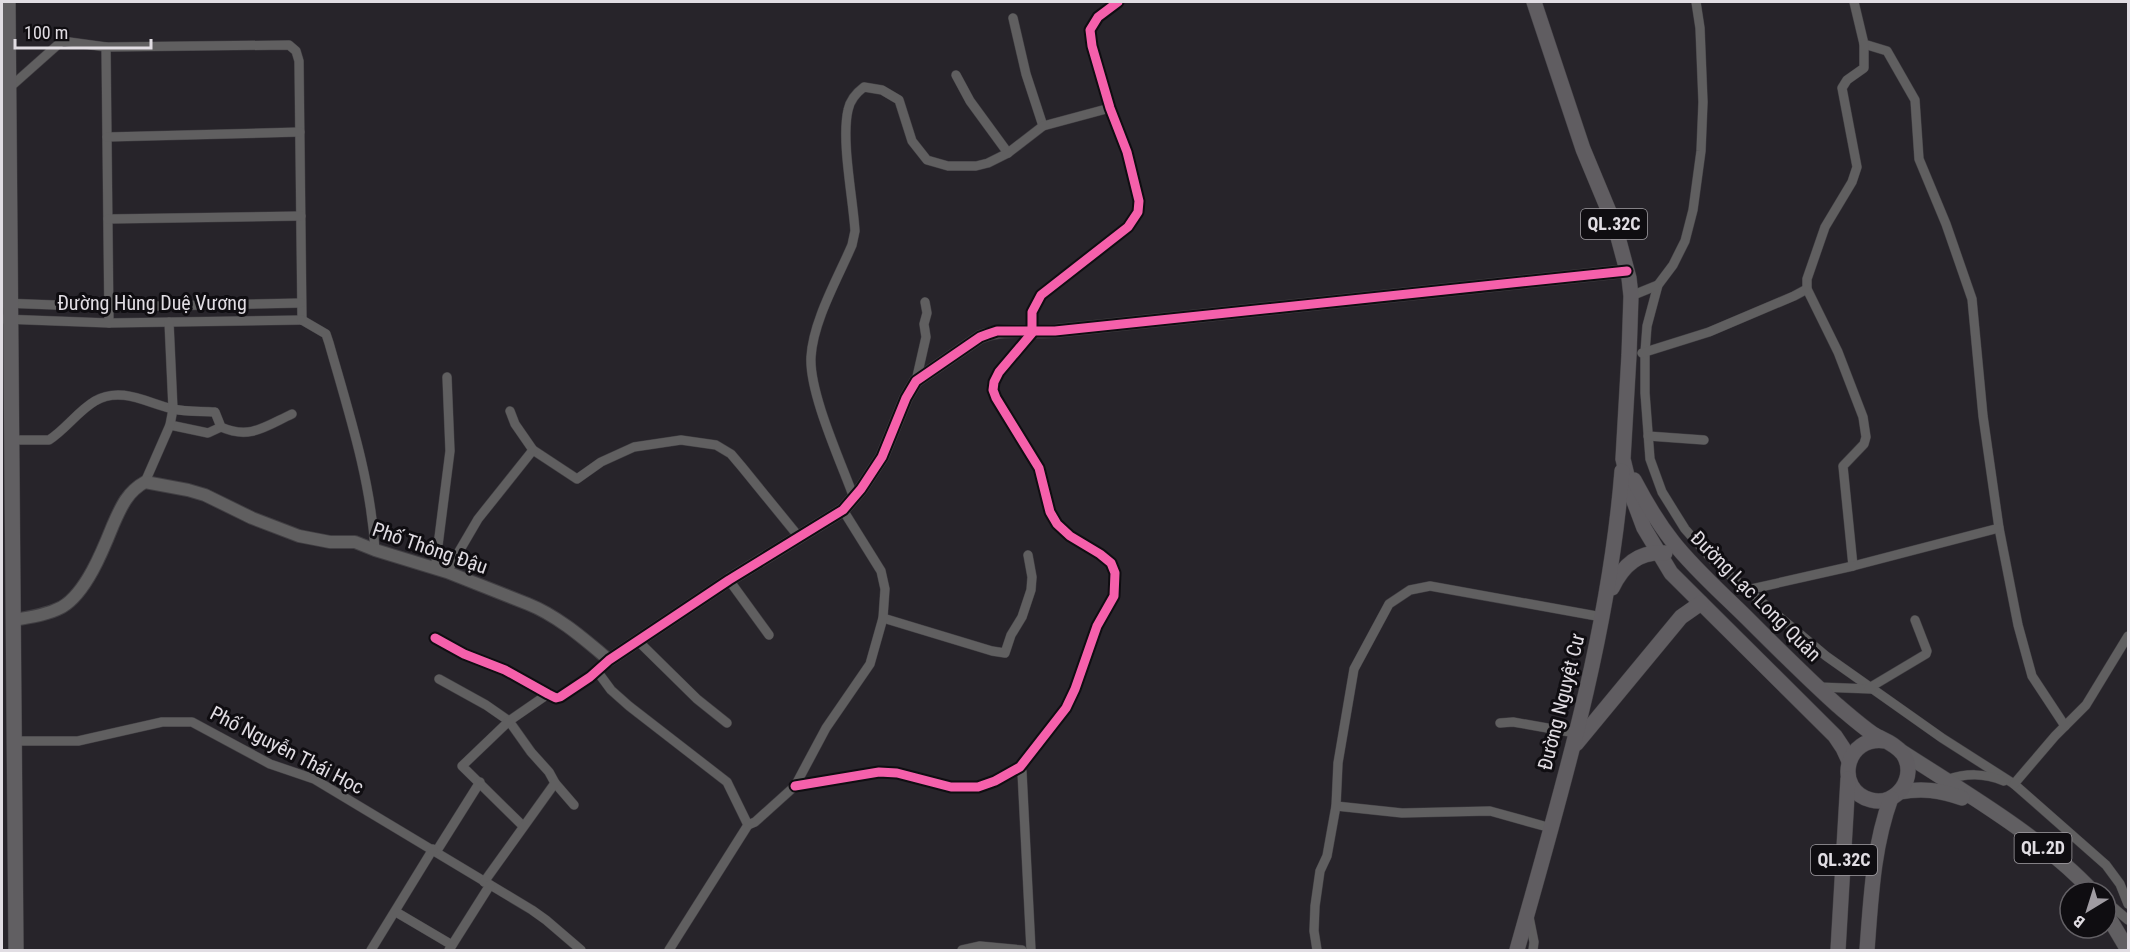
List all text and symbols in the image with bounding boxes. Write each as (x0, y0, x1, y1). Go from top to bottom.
scale bar (15, 12, 152, 50)
text: 100 m (24, 22, 68, 43)
road number: QL.32C (1581, 209, 1647, 239)
street label: Đường Hùng Duệ Vương (57, 291, 247, 315)
street label: Phố Thông Đậu (369, 517, 491, 579)
street label: Đường Lạc Long Quân (1686, 526, 1826, 666)
street label: Đường Nguyệt Cư (1533, 632, 1589, 772)
street label: Phố Nguyễn Thái Học (206, 701, 368, 799)
road number: QL.2D (2014, 833, 2072, 863)
road number: QL.32C (1811, 845, 1877, 875)
north arrow (2058, 880, 2118, 940)
text: B (2070, 911, 2088, 932)

